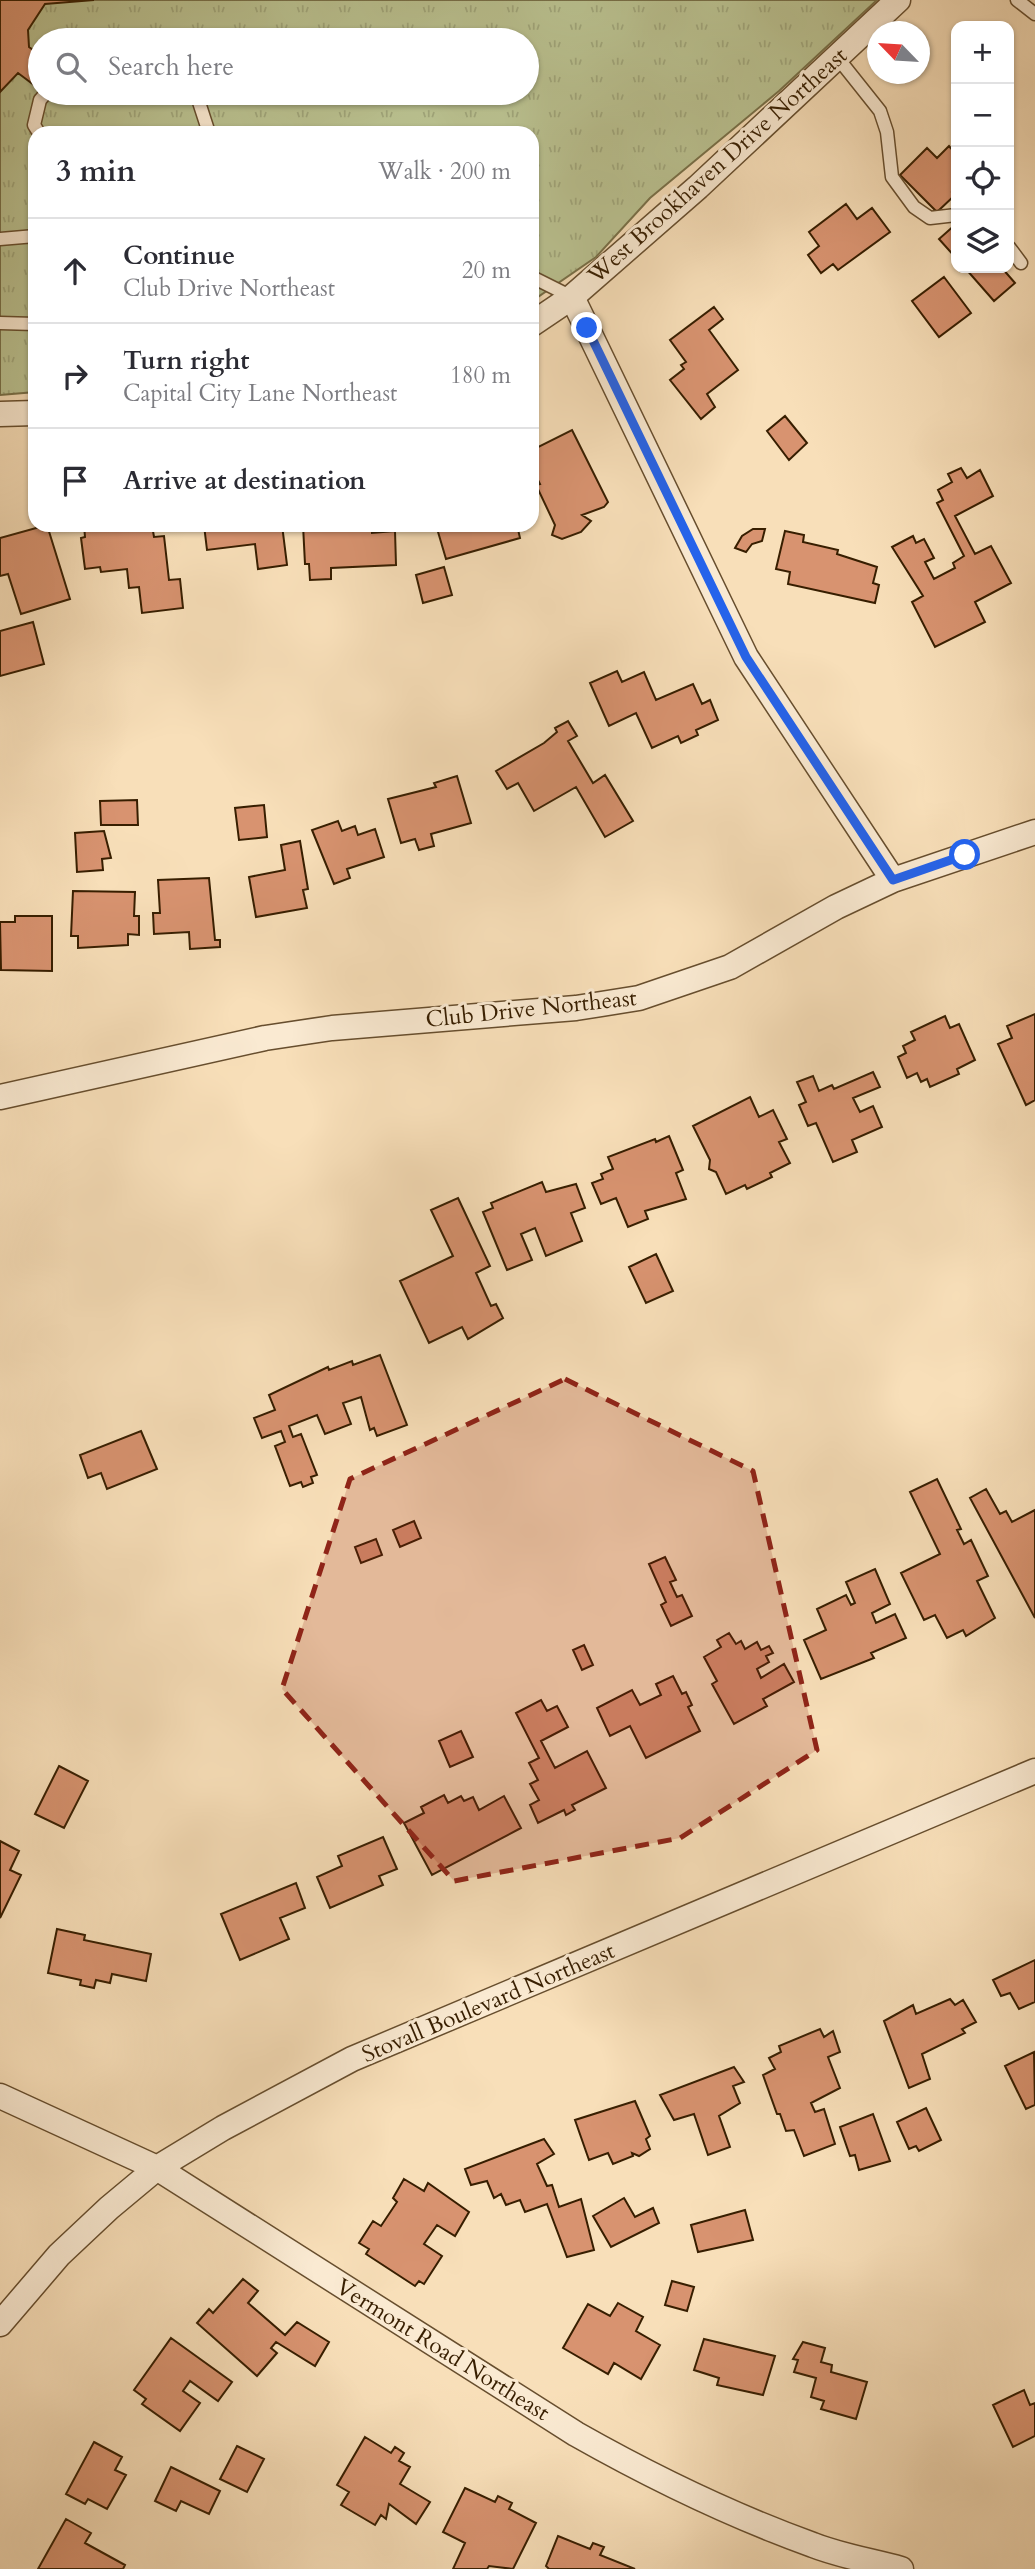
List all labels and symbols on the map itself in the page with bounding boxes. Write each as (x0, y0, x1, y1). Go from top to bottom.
north arrow (867, 21, 930, 84)
street label: West Brookhaven Drive Northeast (580, 40, 854, 291)
route end (571, 312, 602, 343)
route start (949, 839, 980, 870)
street label: Club Drive Northeast (424, 982, 638, 1035)
street label: Stovall Boulevard Northeast (357, 1935, 619, 2070)
street label: Vermont Road Northeast (330, 2271, 555, 2428)

